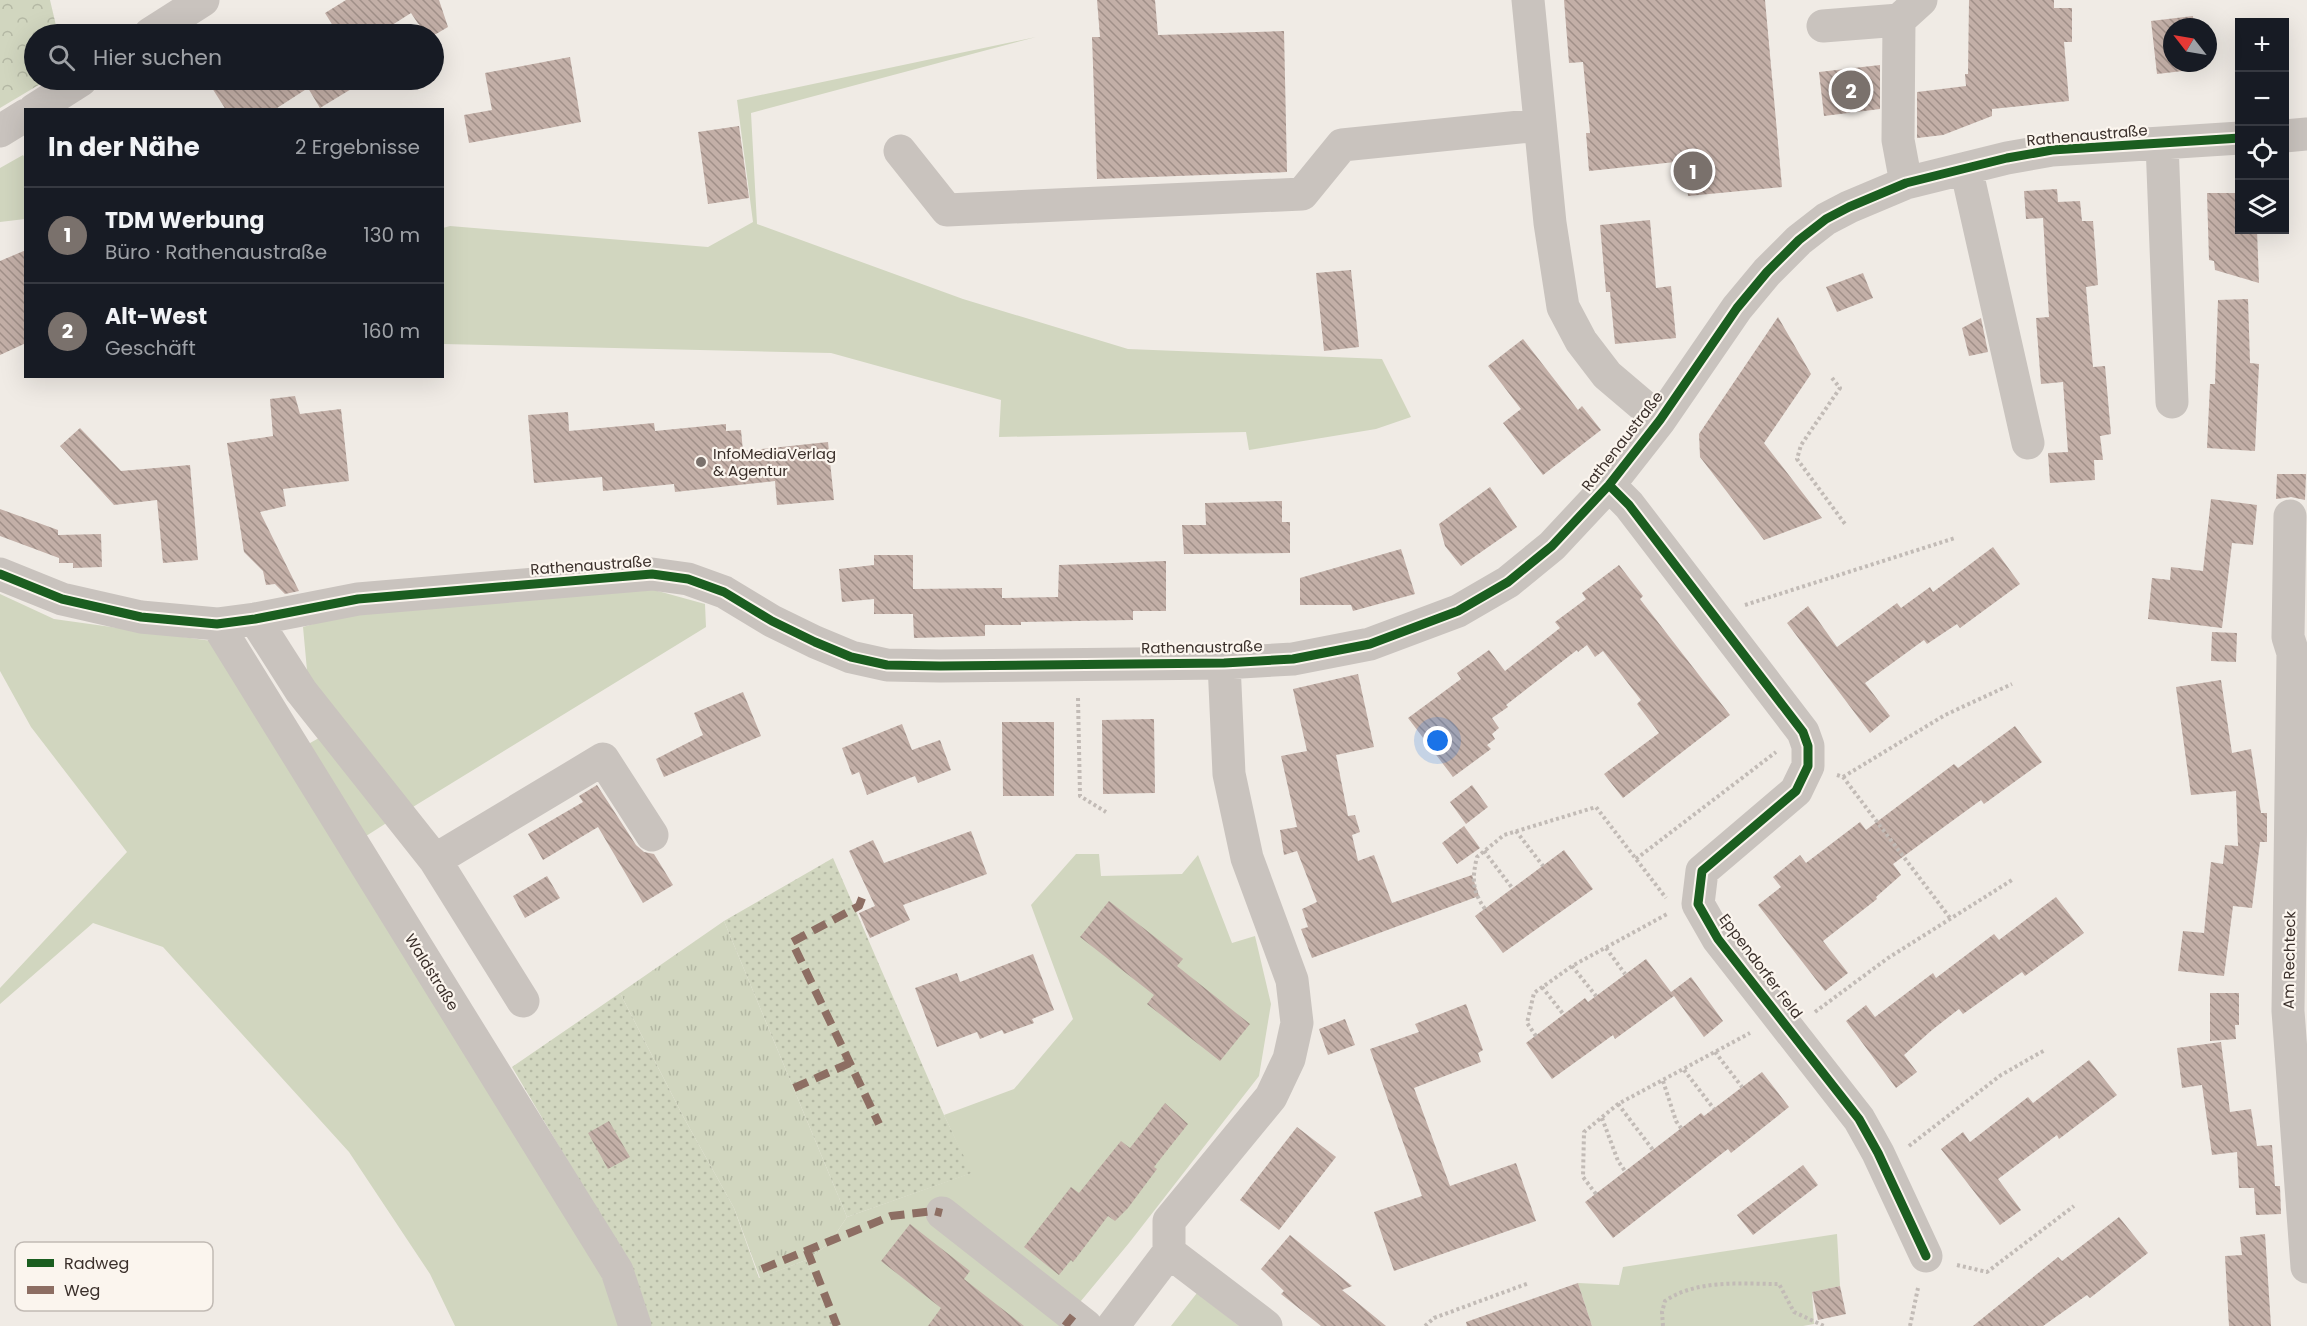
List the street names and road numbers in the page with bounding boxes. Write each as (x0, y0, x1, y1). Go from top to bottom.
street label: Rathenaustraße (2026, 119, 2148, 151)
street label: Rathenaustraße (1576, 387, 1668, 495)
street label: Rathenaustraße (530, 550, 652, 580)
street label: Rathenaustraße (1141, 635, 1263, 659)
street label: Eppendorfer Feld (1714, 909, 1808, 1023)
street label: Am Rechteck (2278, 910, 2300, 1009)
street label: Waldstraße (400, 929, 464, 1015)

